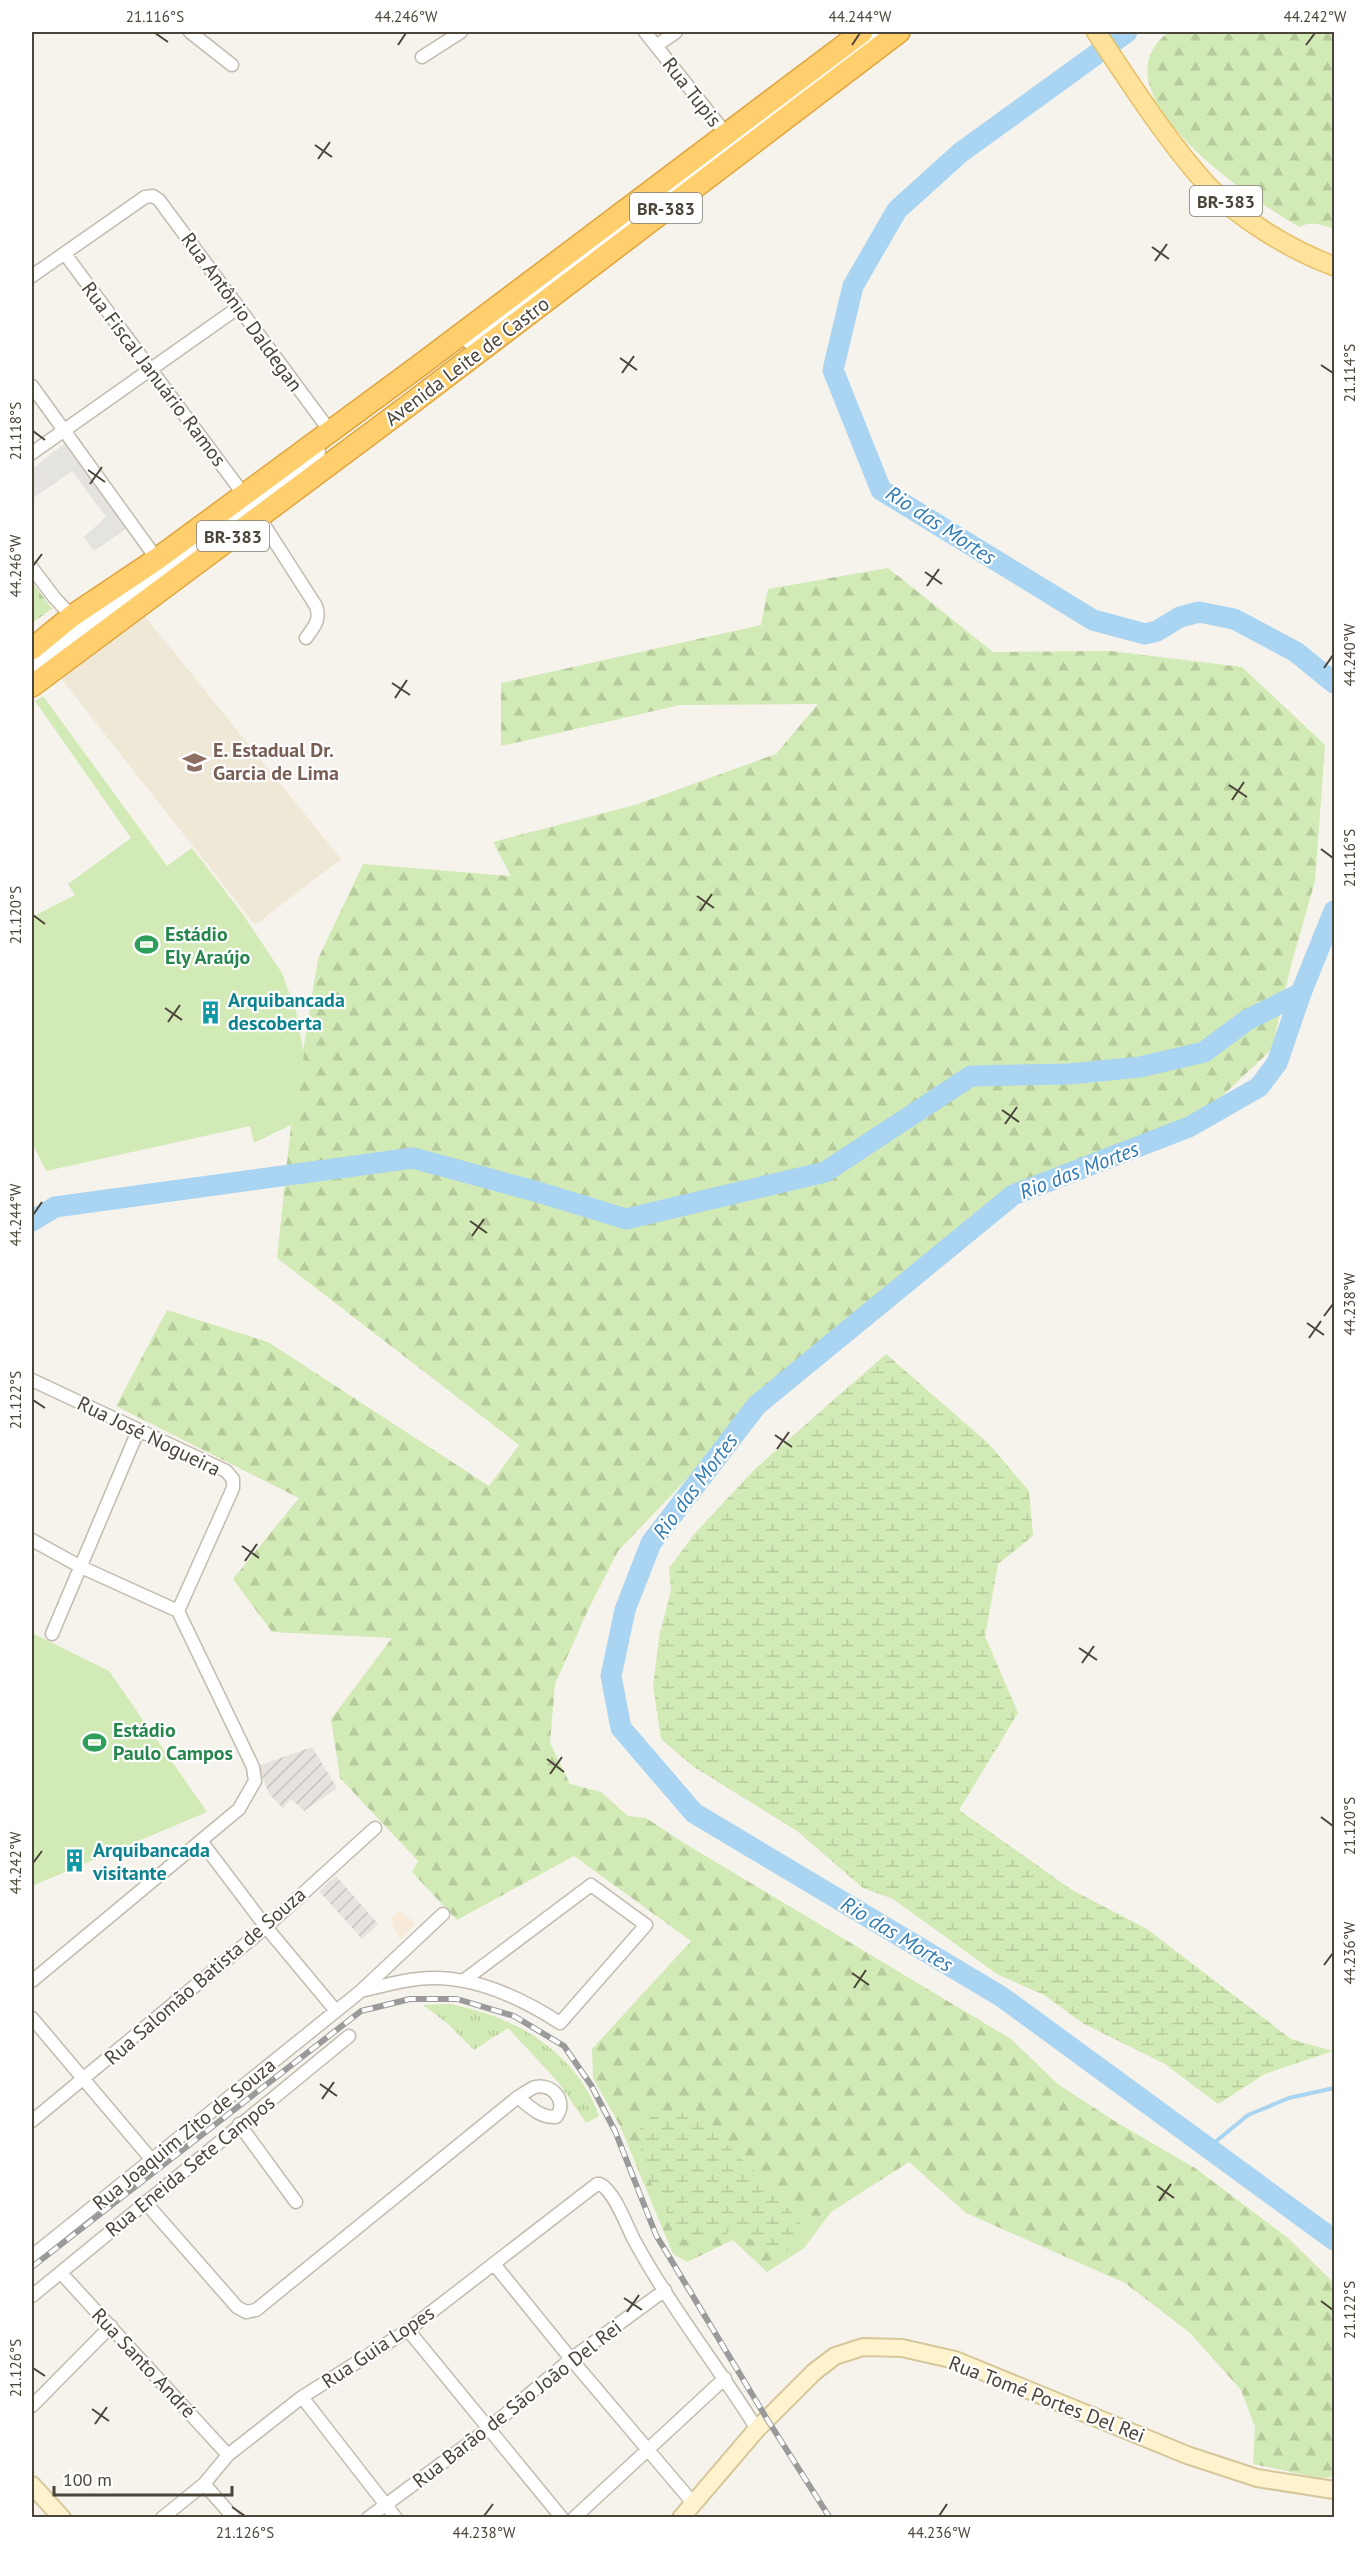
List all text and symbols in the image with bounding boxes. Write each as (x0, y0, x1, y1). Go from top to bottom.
text: 21.116°S (126, 7, 184, 26)
text: 44.246°W (375, 7, 438, 26)
text: 44.244°W (829, 7, 892, 26)
text: 44.242°W (1284, 7, 1347, 26)
street label: Rua Tupis (657, 52, 727, 132)
road number: BR-383 (1190, 186, 1262, 216)
road number: BR-383 (630, 193, 702, 223)
street label: Rua Antônio Daldegan (175, 227, 309, 397)
street label: Rua Fiscal Januário Ramos (76, 276, 232, 472)
street label: Avenida Leite de Castro (379, 291, 555, 431)
text: 21.114°S (1340, 344, 1359, 402)
text: 21.118°S (6, 402, 25, 460)
water label: Rio das Mortes (881, 479, 1002, 571)
road number: BR-383 (197, 521, 269, 551)
text: 44.246°W (6, 534, 25, 597)
text: 44.240°W (1340, 623, 1359, 686)
place label: E. Estadual Dr. Garcia de Lima (213, 737, 339, 786)
school or university icon: E. Estadual Dr. Garcia de Lima (182, 749, 208, 775)
text: 21.116°S (1340, 829, 1359, 887)
text: 21.120°S (6, 886, 25, 944)
place label: Estádio Ely Araújo (165, 921, 251, 970)
sports icon: Estádio Ely Araújo (134, 932, 160, 958)
place label: Arquibancada descoberta (228, 987, 345, 1036)
building icon: Arquibancada descoberta (197, 999, 223, 1025)
water label: Rio das Mortes (1015, 1135, 1143, 1205)
text: 44.244°W (6, 1183, 25, 1246)
text: 44.238°W (1340, 1272, 1359, 1335)
text: 21.122°S (6, 1371, 25, 1429)
street label: Rua José Nogueira (73, 1390, 225, 1482)
water label: Rio das Mortes (646, 1427, 744, 1544)
place label: Estádio Paulo Campos (113, 1717, 233, 1766)
sports icon: Estádio Paulo Campos (82, 1729, 108, 1755)
text: 21.120°S (1340, 1797, 1359, 1855)
text: 44.242°W (6, 1831, 25, 1894)
place label: Arquibancada visitante (92, 1837, 210, 1886)
building icon: Arquibancada visitante (62, 1848, 88, 1874)
street label: Rua Salomão Batista de Souza (99, 1881, 311, 2071)
water label: Rio das Mortes (836, 1890, 958, 1978)
text: 44.236°W (1340, 1921, 1359, 1984)
street label: Rua Joaquim Zito de Souza (87, 2052, 281, 2216)
street label: Rua Eneida Sete Campos (100, 2090, 280, 2242)
text: 21.122°S (1340, 2281, 1359, 2339)
street label: Rua Guia Lopes (317, 2300, 439, 2394)
street label: Rua Santo André (86, 2302, 202, 2424)
street label: Rua Barão de São João Del Rei (407, 2314, 627, 2494)
text: 21.126°S (6, 2339, 25, 2397)
street label: Rua Tomé Portes Del Rei (945, 2350, 1149, 2448)
scale bar (54, 2459, 232, 2497)
text: 100 m (63, 2468, 112, 2491)
text: 21.126°S (216, 2523, 274, 2542)
text: 44.238°W (453, 2523, 516, 2542)
text: 44.236°W (908, 2523, 971, 2542)

